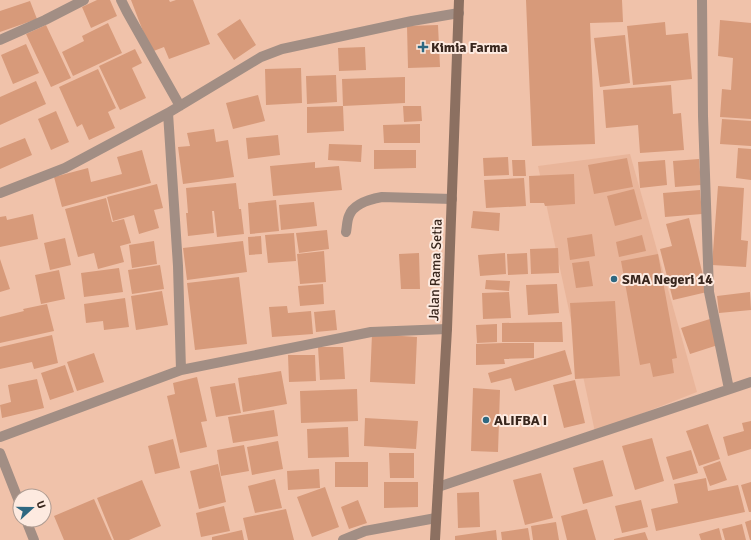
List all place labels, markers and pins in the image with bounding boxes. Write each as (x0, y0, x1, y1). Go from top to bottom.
place label: Kimia Farma (431, 39, 508, 56)
marker: Kimia Farma (418, 42, 428, 52)
place label: SMA Negeri 14 (622, 271, 713, 288)
marker: SMA Negeri 14 (609, 274, 619, 284)
place label: ALIFBA I (494, 412, 547, 429)
marker: ALIFBA I (481, 415, 491, 425)

